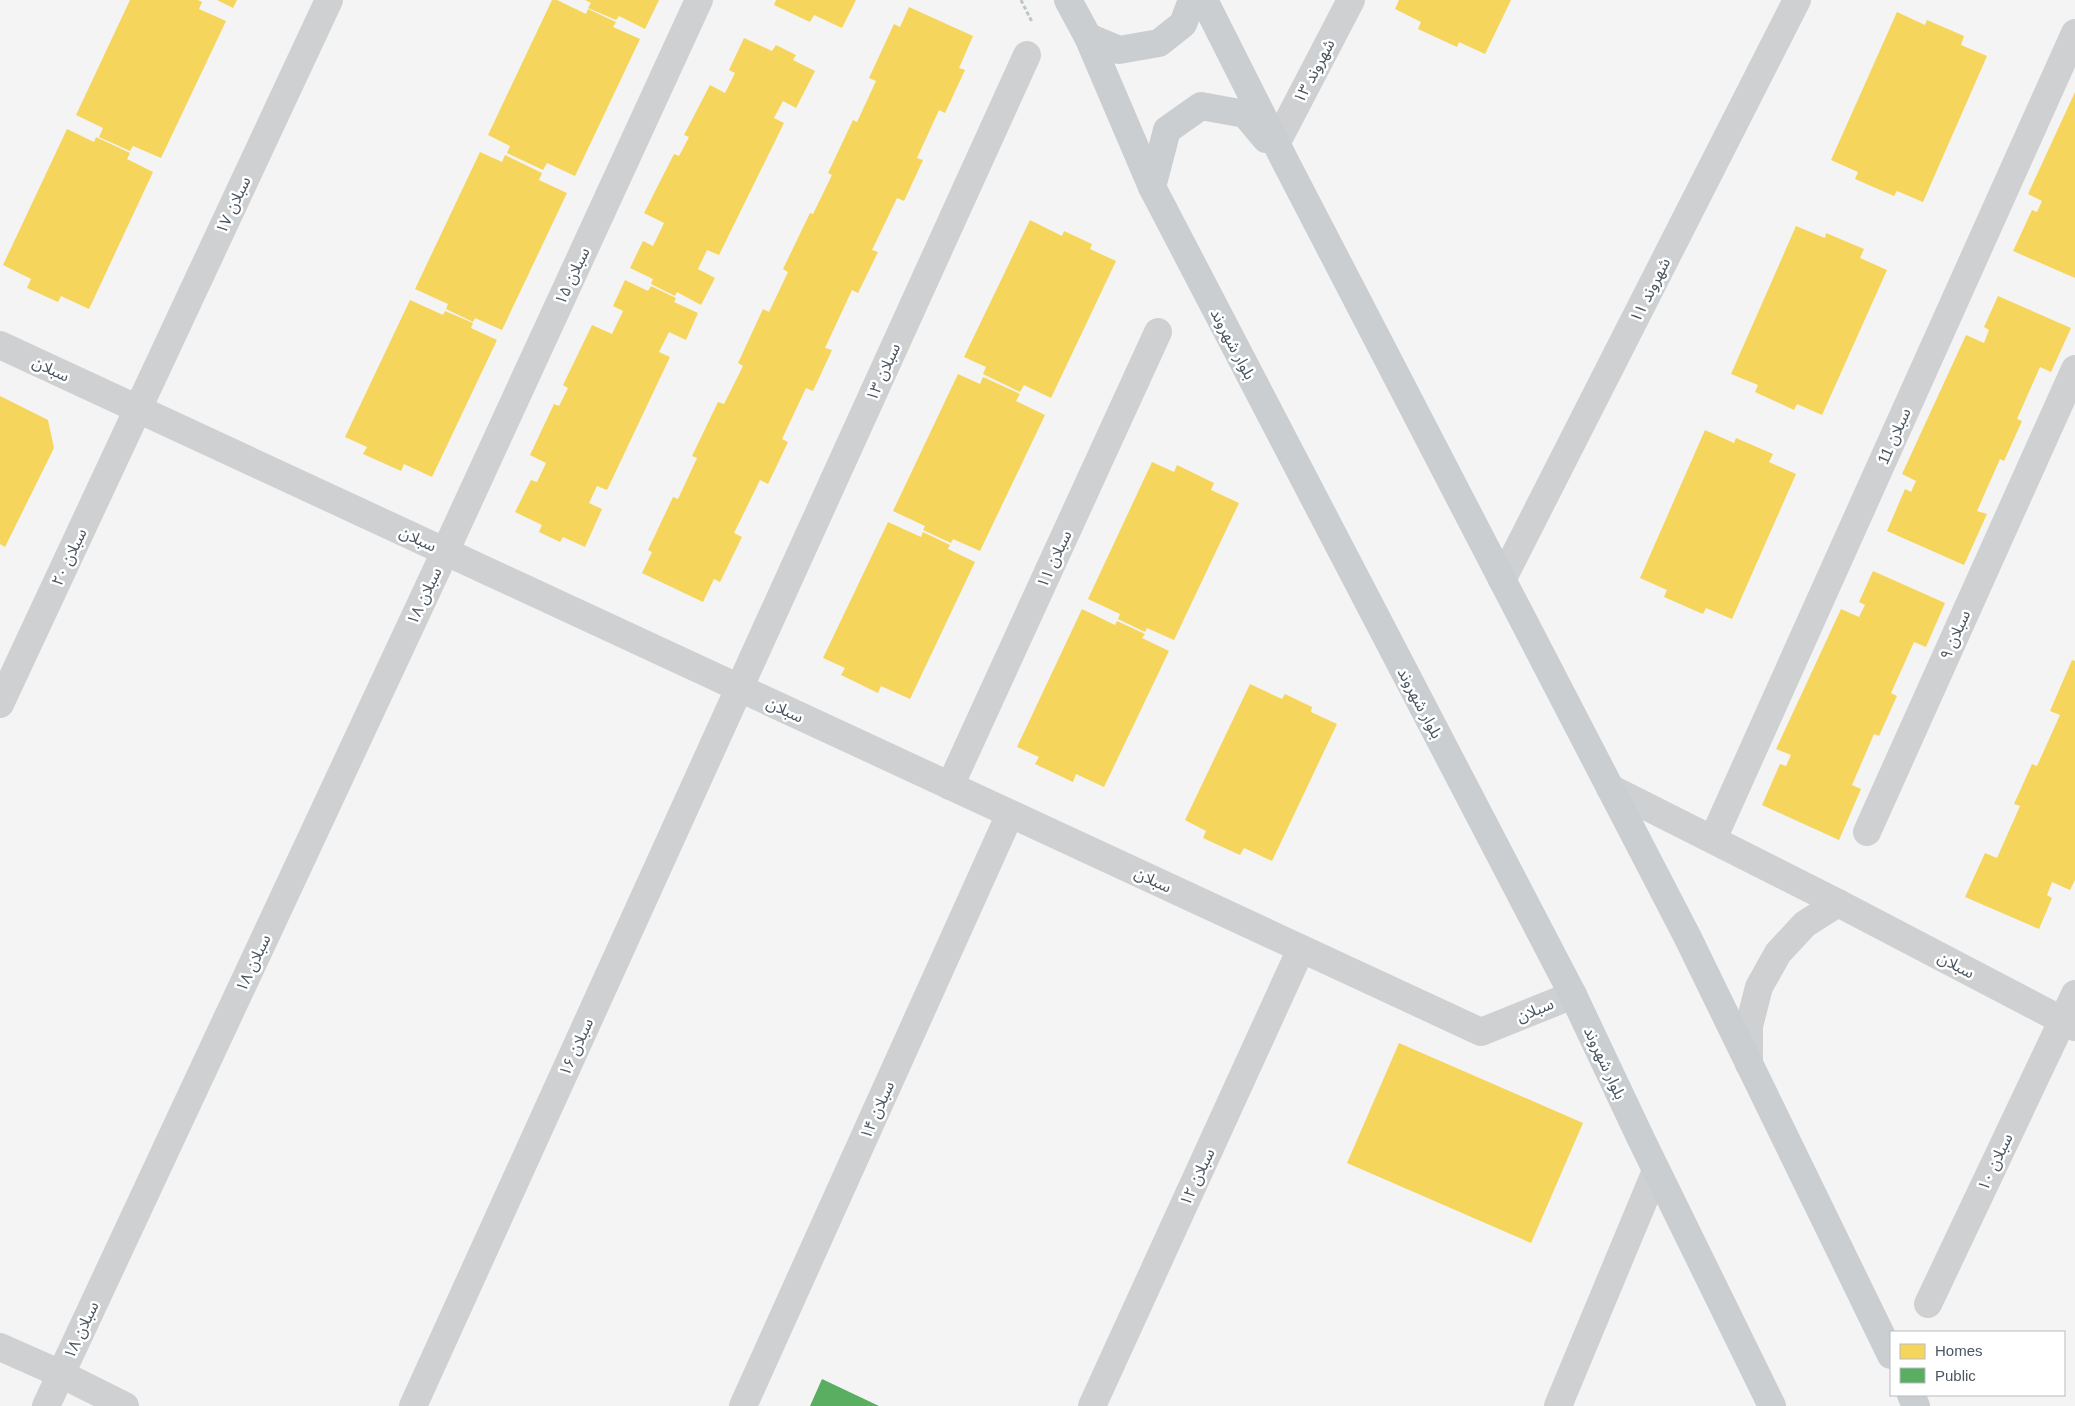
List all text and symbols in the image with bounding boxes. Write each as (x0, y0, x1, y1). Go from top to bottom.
street label: شهروند ۱۳ (1290, 36, 1339, 106)
street label: سبلان ۱۷ (212, 174, 255, 237)
street label: سبلان ۱۵ (551, 245, 594, 308)
street label: شهروند ۱۱ (1627, 255, 1674, 325)
street label: بلوار شهروند (1206, 306, 1259, 383)
street label: سبلان ۱۳ (863, 341, 904, 404)
street label: سبلان (30, 353, 72, 386)
street label: سبلان 11 (1874, 405, 1915, 467)
street label: سبلان (397, 523, 439, 556)
street label: سبلان ۲۰ (48, 526, 91, 589)
street label: سبلان ۱۱ (1033, 528, 1076, 591)
street label: سبلان ۱۸ (403, 565, 446, 628)
street label: سبلان ۹ (1937, 608, 1974, 663)
street label: بلوار شهروند (1393, 665, 1446, 742)
street label: سبلان (764, 694, 806, 727)
street label: سبلان (1132, 864, 1174, 897)
street label: سبلان ۱۸ (232, 932, 275, 995)
street label: سبلان (1935, 948, 1977, 982)
street label: سبلان (1514, 995, 1556, 1026)
street label: سبلان ۱۶ (556, 1016, 597, 1079)
street label: بلوار شهروند (1580, 1024, 1629, 1102)
street label: سبلان ۱۴ (857, 1079, 898, 1142)
street label: سبلان ۱۰ (1974, 1131, 2017, 1194)
street label: سبلان ۱۲ (1176, 1146, 1219, 1209)
street label: سبلان ۱۸ (60, 1299, 103, 1362)
legend (1890, 1331, 2065, 1396)
text: Homes (1935, 1342, 1983, 1359)
text: Public (1935, 1367, 1976, 1384)

